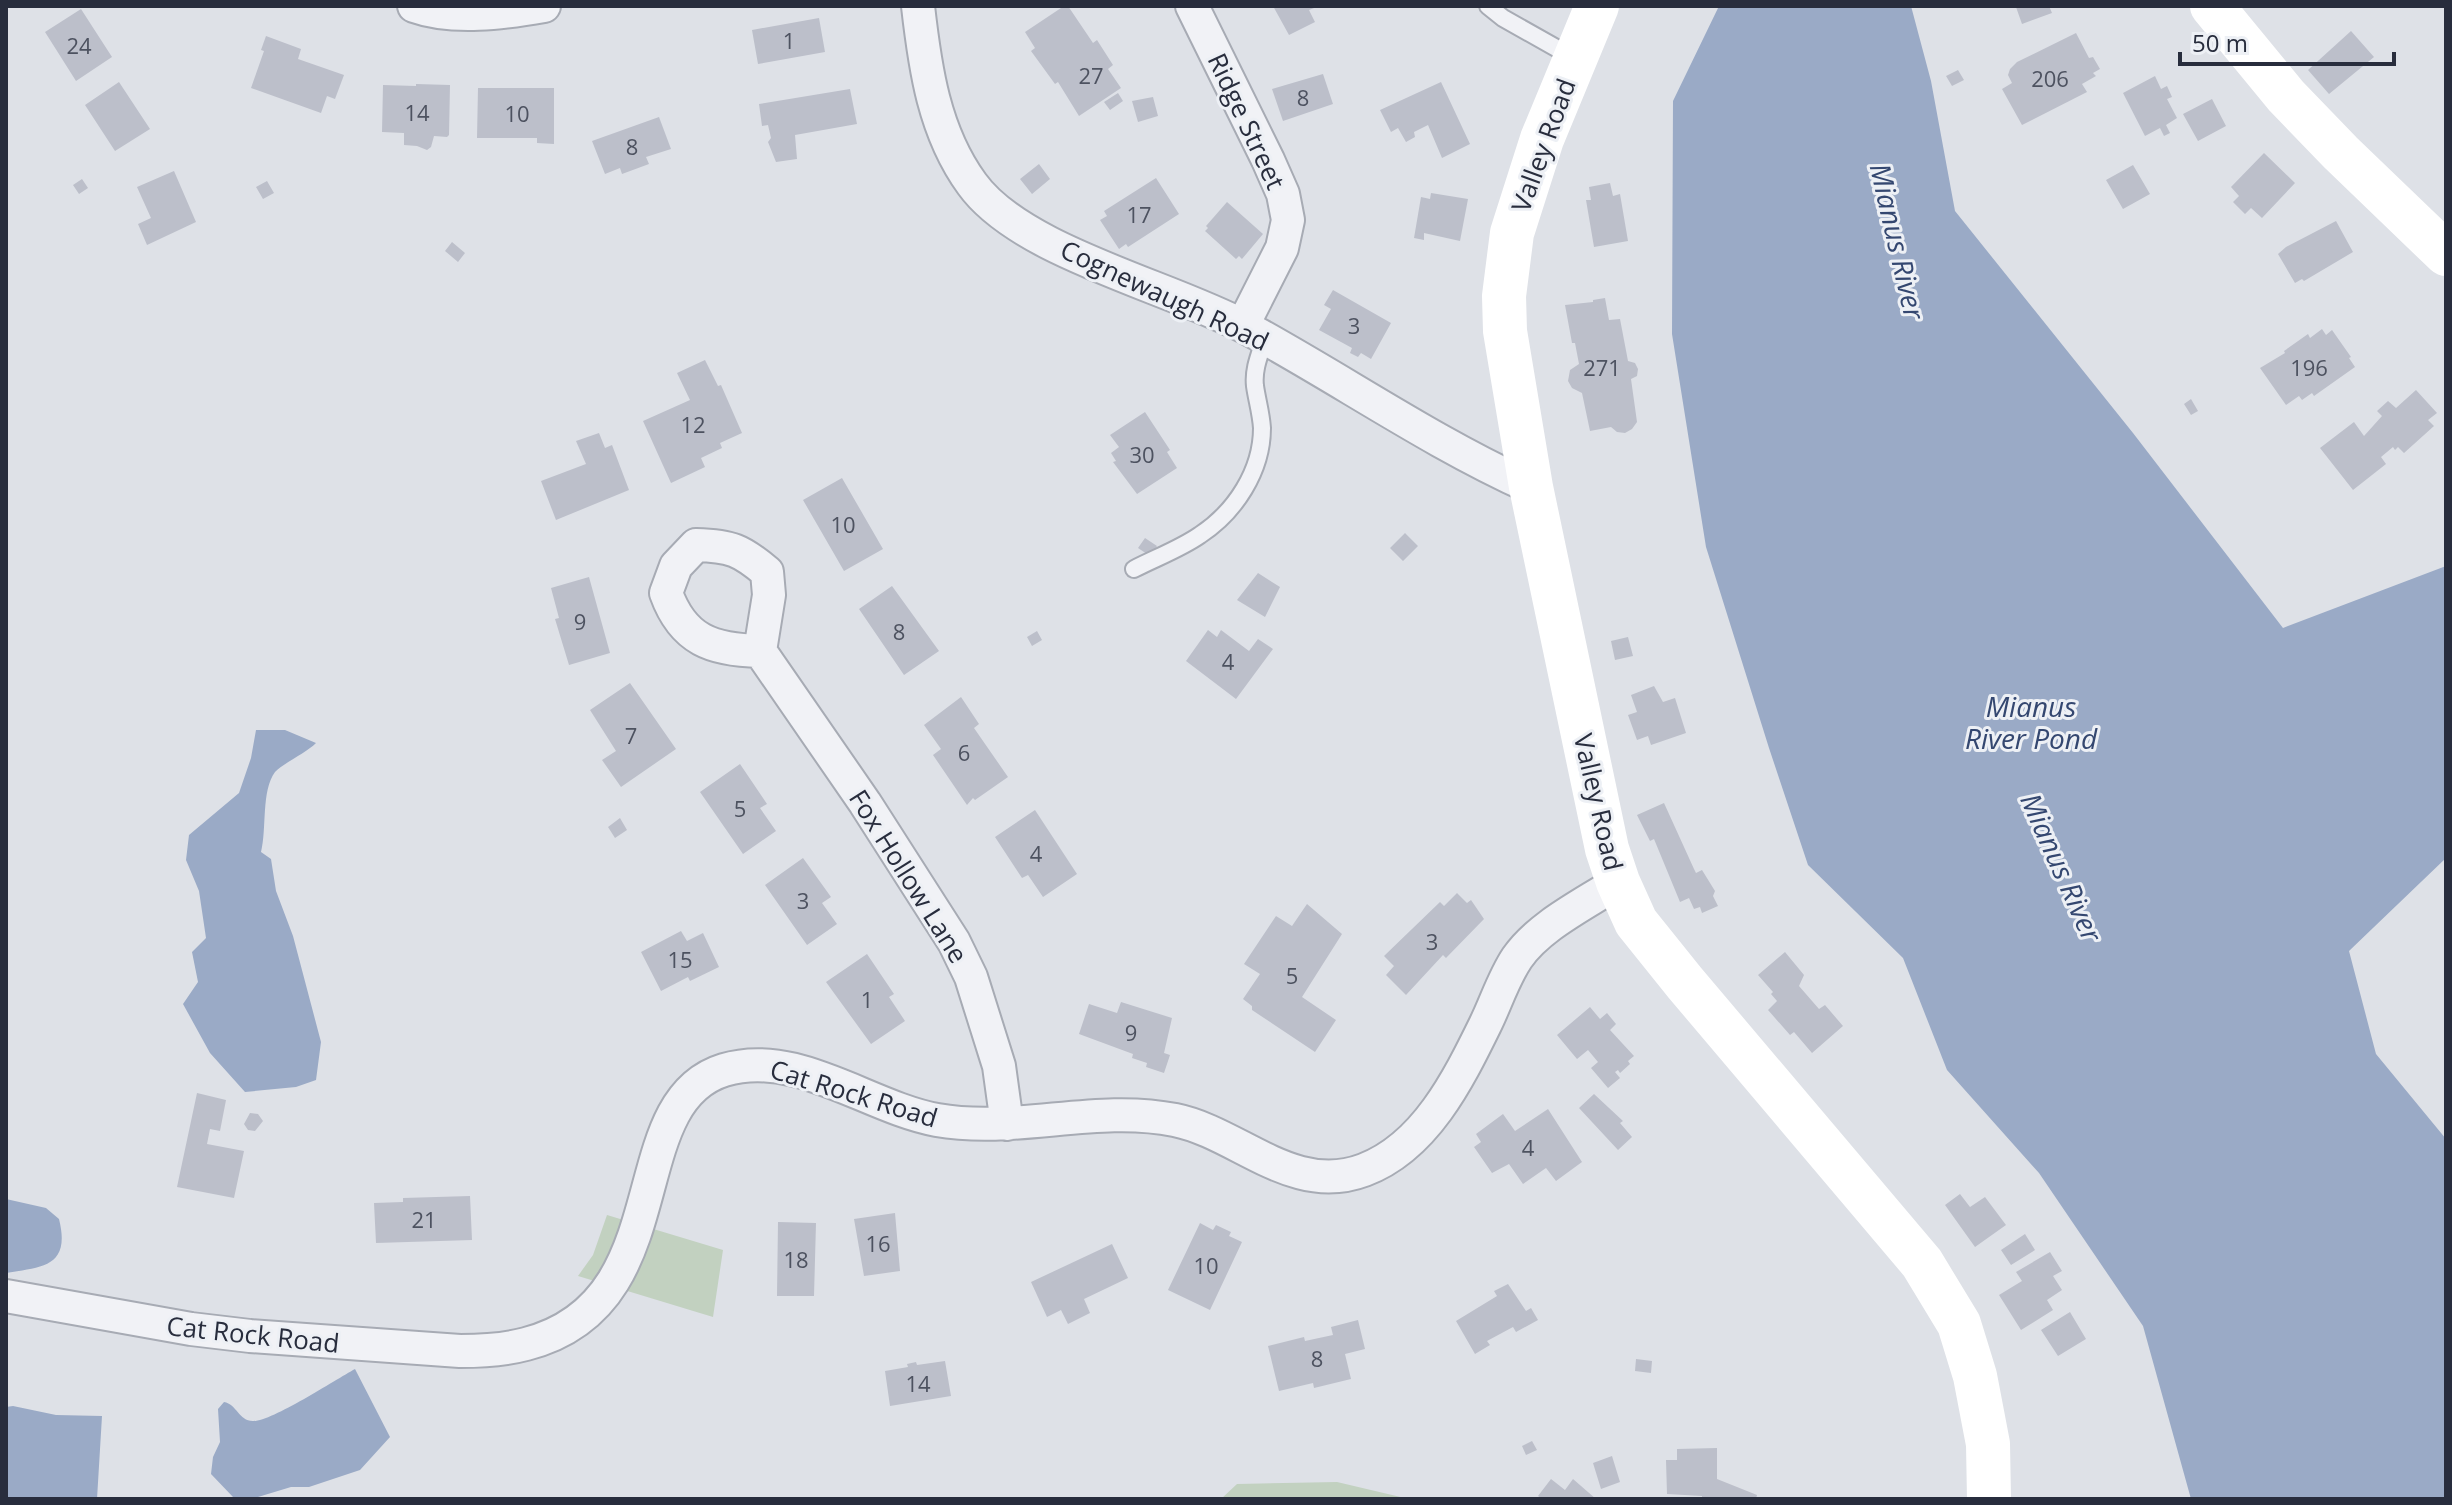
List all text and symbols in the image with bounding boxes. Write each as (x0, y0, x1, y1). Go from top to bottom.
scale bar (2180, 16, 2394, 66)
house number: 1 (783, 25, 795, 55)
text: 50 m (2192, 26, 2248, 59)
house number: 24 (66, 30, 92, 60)
street label: Ridge Street (1200, 47, 1294, 195)
house number: 27 (1078, 60, 1104, 90)
house number: 206 (2031, 63, 2069, 93)
street label: Valley Road (1502, 73, 1584, 217)
house number: 8 (1297, 82, 1309, 112)
house number: 14 (404, 97, 430, 127)
house number: 10 (504, 98, 530, 128)
house number: 8 (626, 131, 638, 161)
water label: Mianus River (1862, 159, 1935, 324)
house number: 17 (1126, 199, 1152, 229)
street label: Cognewaugh Road (1055, 231, 1275, 359)
house number: 3 (1348, 310, 1360, 340)
house number: 271 (1583, 352, 1621, 382)
house number: 196 (2290, 352, 2328, 382)
house number: 12 (680, 409, 706, 439)
house number: 30 (1129, 439, 1155, 469)
house number: 10 (830, 509, 856, 539)
house number: 9 (574, 606, 586, 636)
house number: 8 (893, 616, 905, 646)
house number: 4 (1222, 646, 1235, 676)
water label: Mianus River Pond (1965, 687, 2098, 757)
house number: 7 (625, 720, 637, 750)
street label: Valley Road (1566, 730, 1632, 874)
house number: 6 (958, 737, 970, 767)
street label: Fox Hollow Lane (841, 782, 977, 970)
water label: Mianus River (2012, 787, 2112, 948)
house number: 5 (734, 793, 746, 823)
house number: 4 (1030, 838, 1043, 868)
house number: 3 (797, 885, 809, 915)
house number: 3 (1426, 926, 1438, 956)
house number: 15 (667, 944, 693, 974)
house number: 5 (1286, 960, 1298, 990)
house number: 1 (861, 984, 873, 1014)
house number: 9 (1125, 1017, 1137, 1047)
street label: Cat Rock Road (766, 1050, 942, 1136)
house number: 4 (1522, 1132, 1535, 1162)
house number: 21 (411, 1204, 437, 1234)
house number: 16 (865, 1228, 891, 1258)
house number: 18 (783, 1244, 809, 1274)
house number: 10 (1193, 1250, 1219, 1280)
street label: Cat Rock Road (165, 1307, 341, 1361)
house number: 8 (1311, 1343, 1323, 1373)
house number: 14 (905, 1368, 931, 1398)

